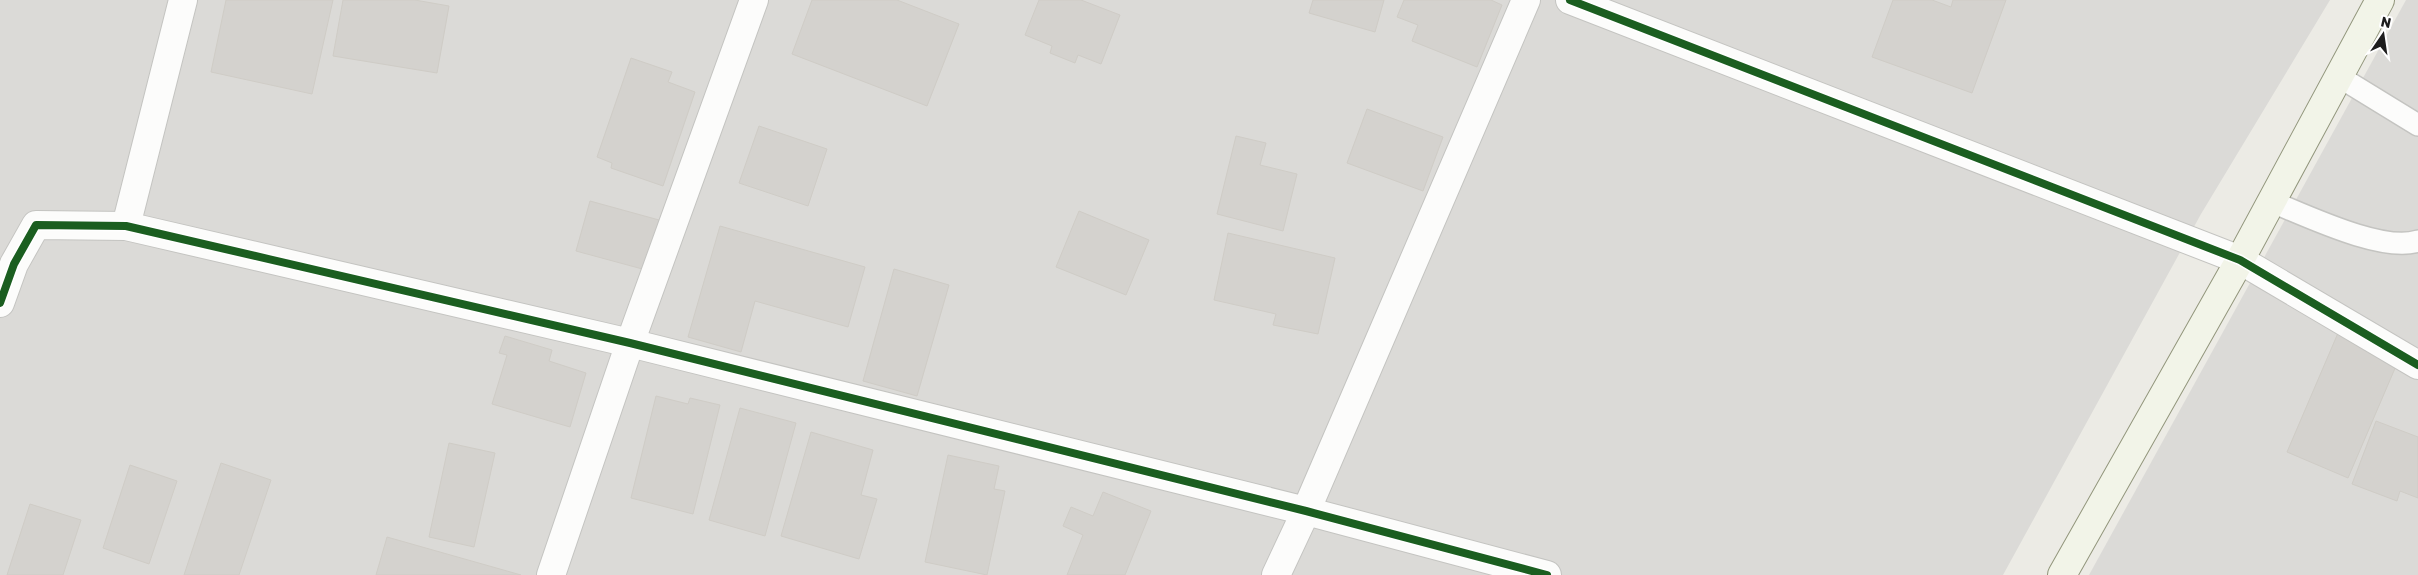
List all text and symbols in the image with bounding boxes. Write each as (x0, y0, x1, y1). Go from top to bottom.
north arrow (2358, 10, 2408, 60)
text: N (2379, 13, 2393, 32)

